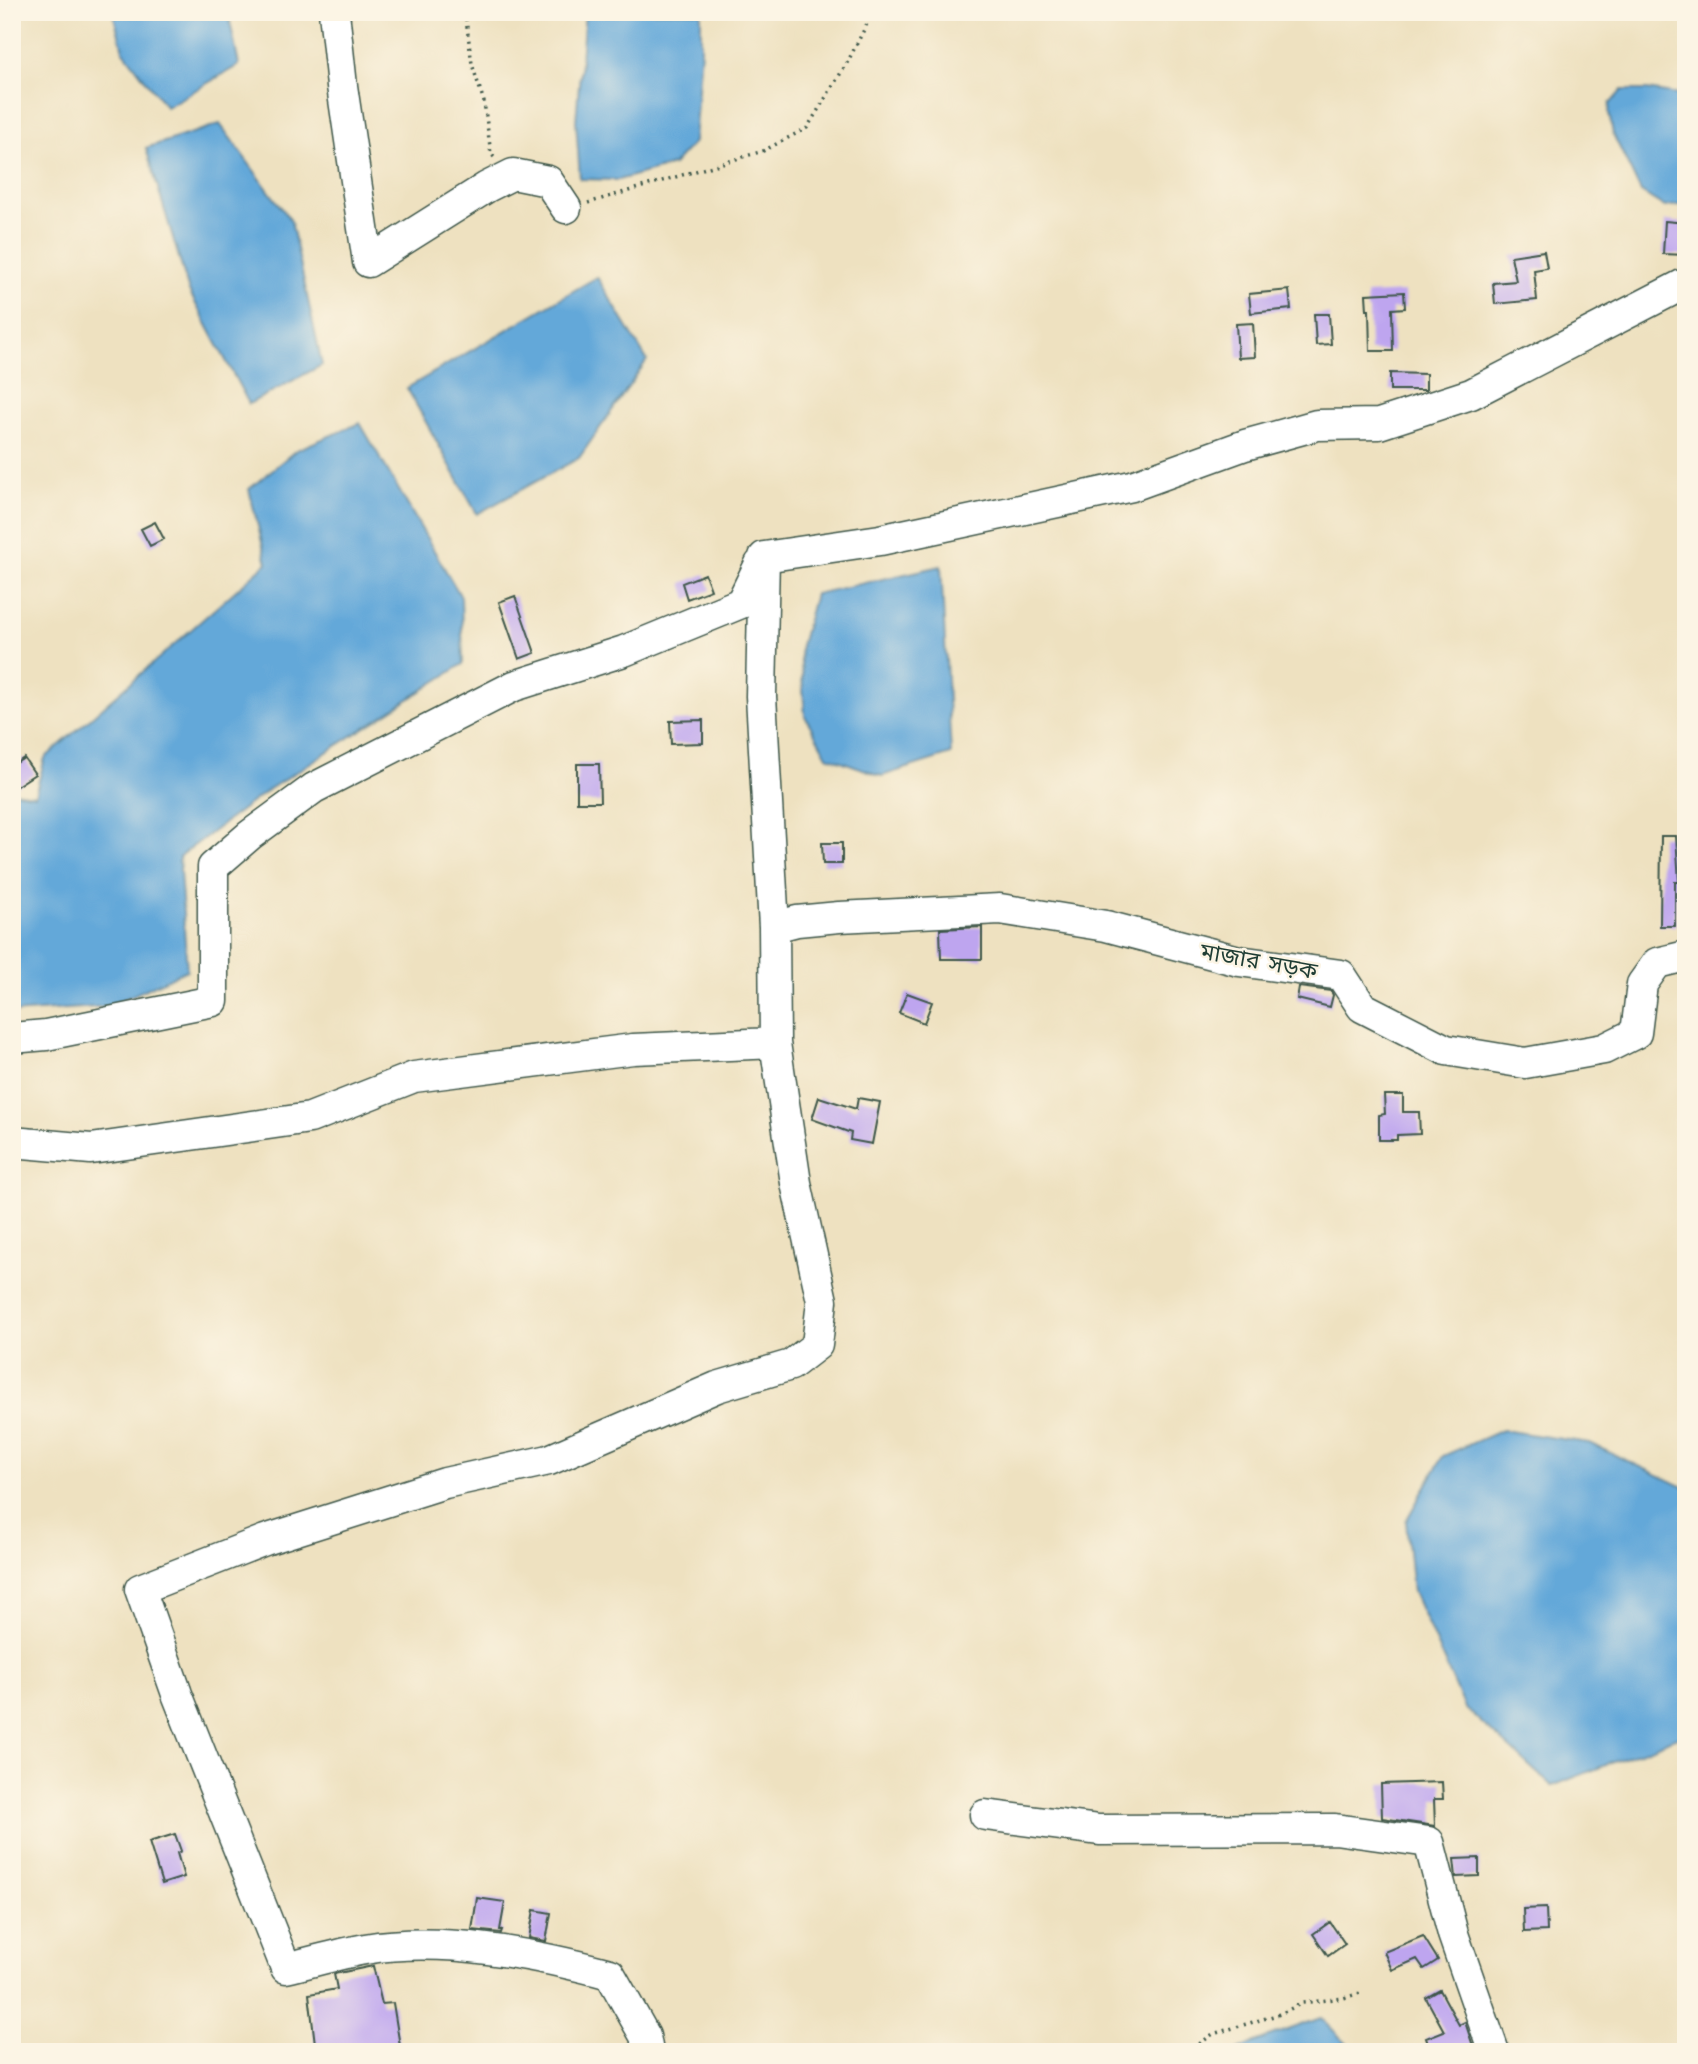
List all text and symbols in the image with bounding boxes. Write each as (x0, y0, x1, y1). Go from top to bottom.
street label: মাজার সড়ক (1197, 936, 1320, 988)

